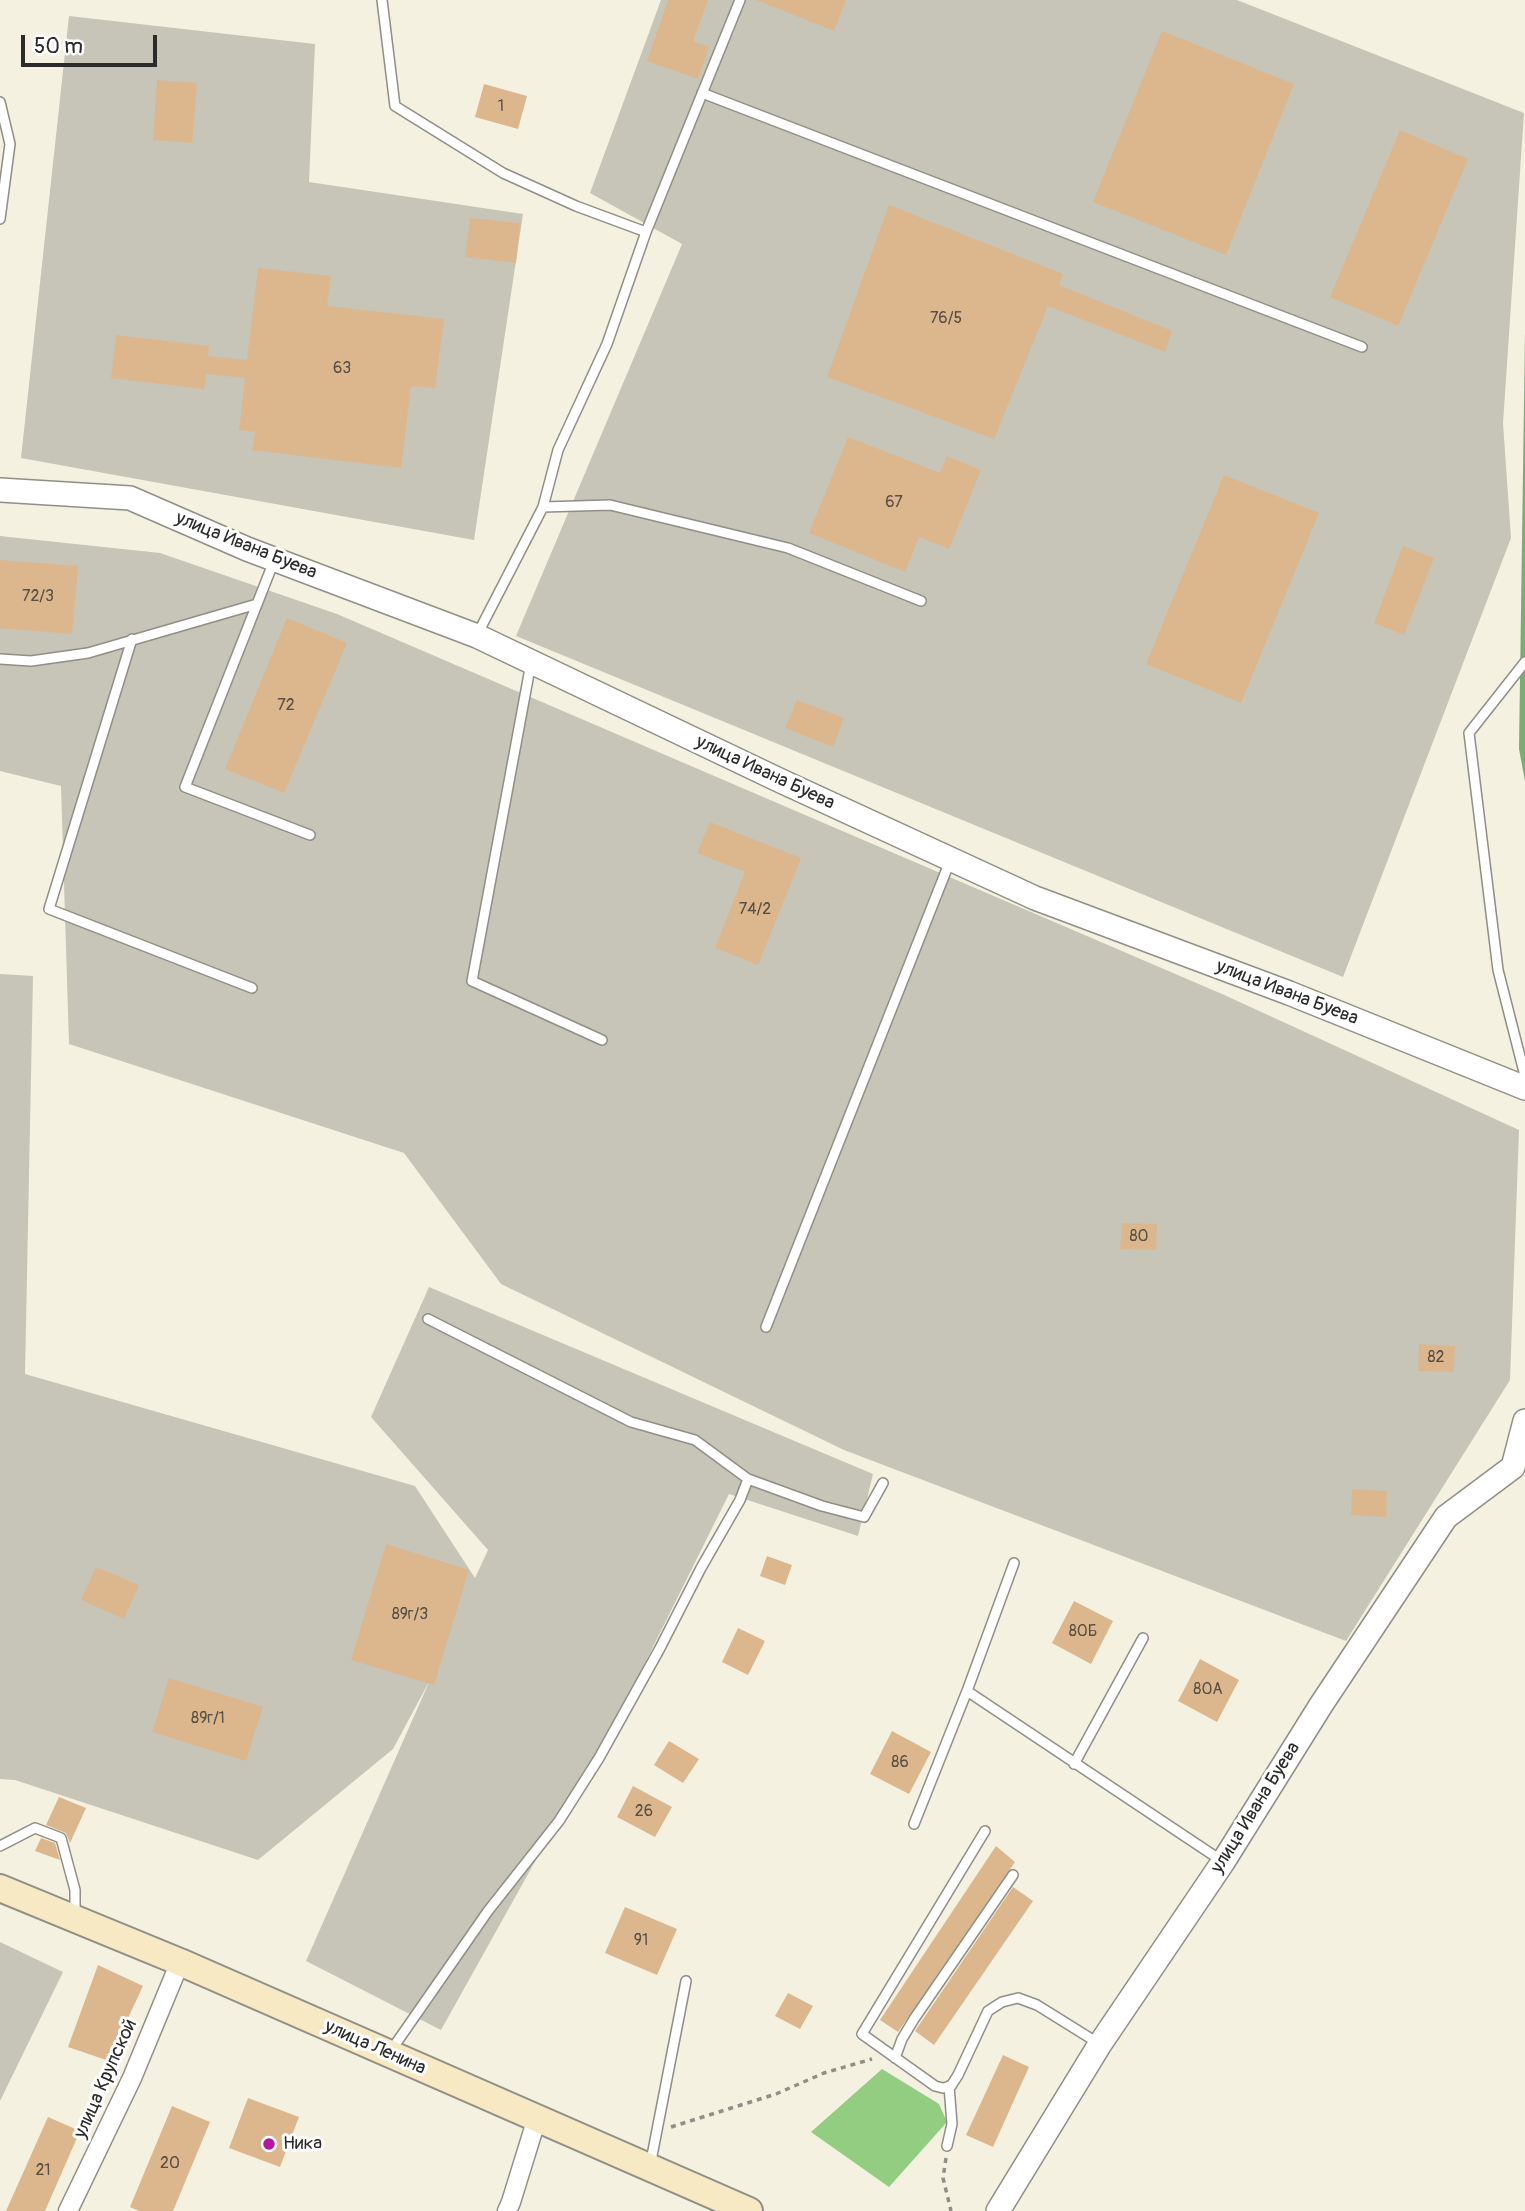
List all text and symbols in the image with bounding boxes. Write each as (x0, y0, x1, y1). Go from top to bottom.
scale bar (24, 21, 161, 65)
text: 50 m (34, 33, 83, 60)
house number: 1 (498, 97, 504, 117)
house number: 76/5 (930, 309, 962, 329)
house number: 63 (333, 359, 351, 379)
house number: 67 (885, 493, 903, 513)
street label: улица Ивана Буева (172, 507, 320, 585)
house number: 72/3 (22, 587, 54, 607)
house number: 72 (277, 696, 295, 716)
street label: улица Ивана Буева (692, 731, 838, 815)
house number: 74/2 (739, 900, 771, 920)
street label: улица Ивана Буева (1213, 955, 1361, 1031)
house number: 80 (1130, 1227, 1148, 1247)
house number: 82 (1427, 1348, 1445, 1368)
house number: 89г/3 (392, 1605, 428, 1625)
house number: 80Б (1069, 1622, 1097, 1642)
house number: 80А (1193, 1680, 1223, 1700)
house number: 89г/1 (191, 1709, 225, 1729)
street label: улица Ивана Буева (1206, 1738, 1306, 1878)
house number: 86 (891, 1753, 909, 1773)
house number: 26 (635, 1802, 653, 1822)
house number: 91 (634, 1931, 648, 1951)
street label: улица Крупской (70, 2016, 142, 2142)
street label: улица Ленина (321, 2016, 429, 2080)
place label: Ника (283, 2133, 322, 2155)
marker: Ника (261, 2136, 277, 2152)
house number: 20 (160, 2154, 180, 2174)
house number: 21 (35, 2161, 51, 2181)

